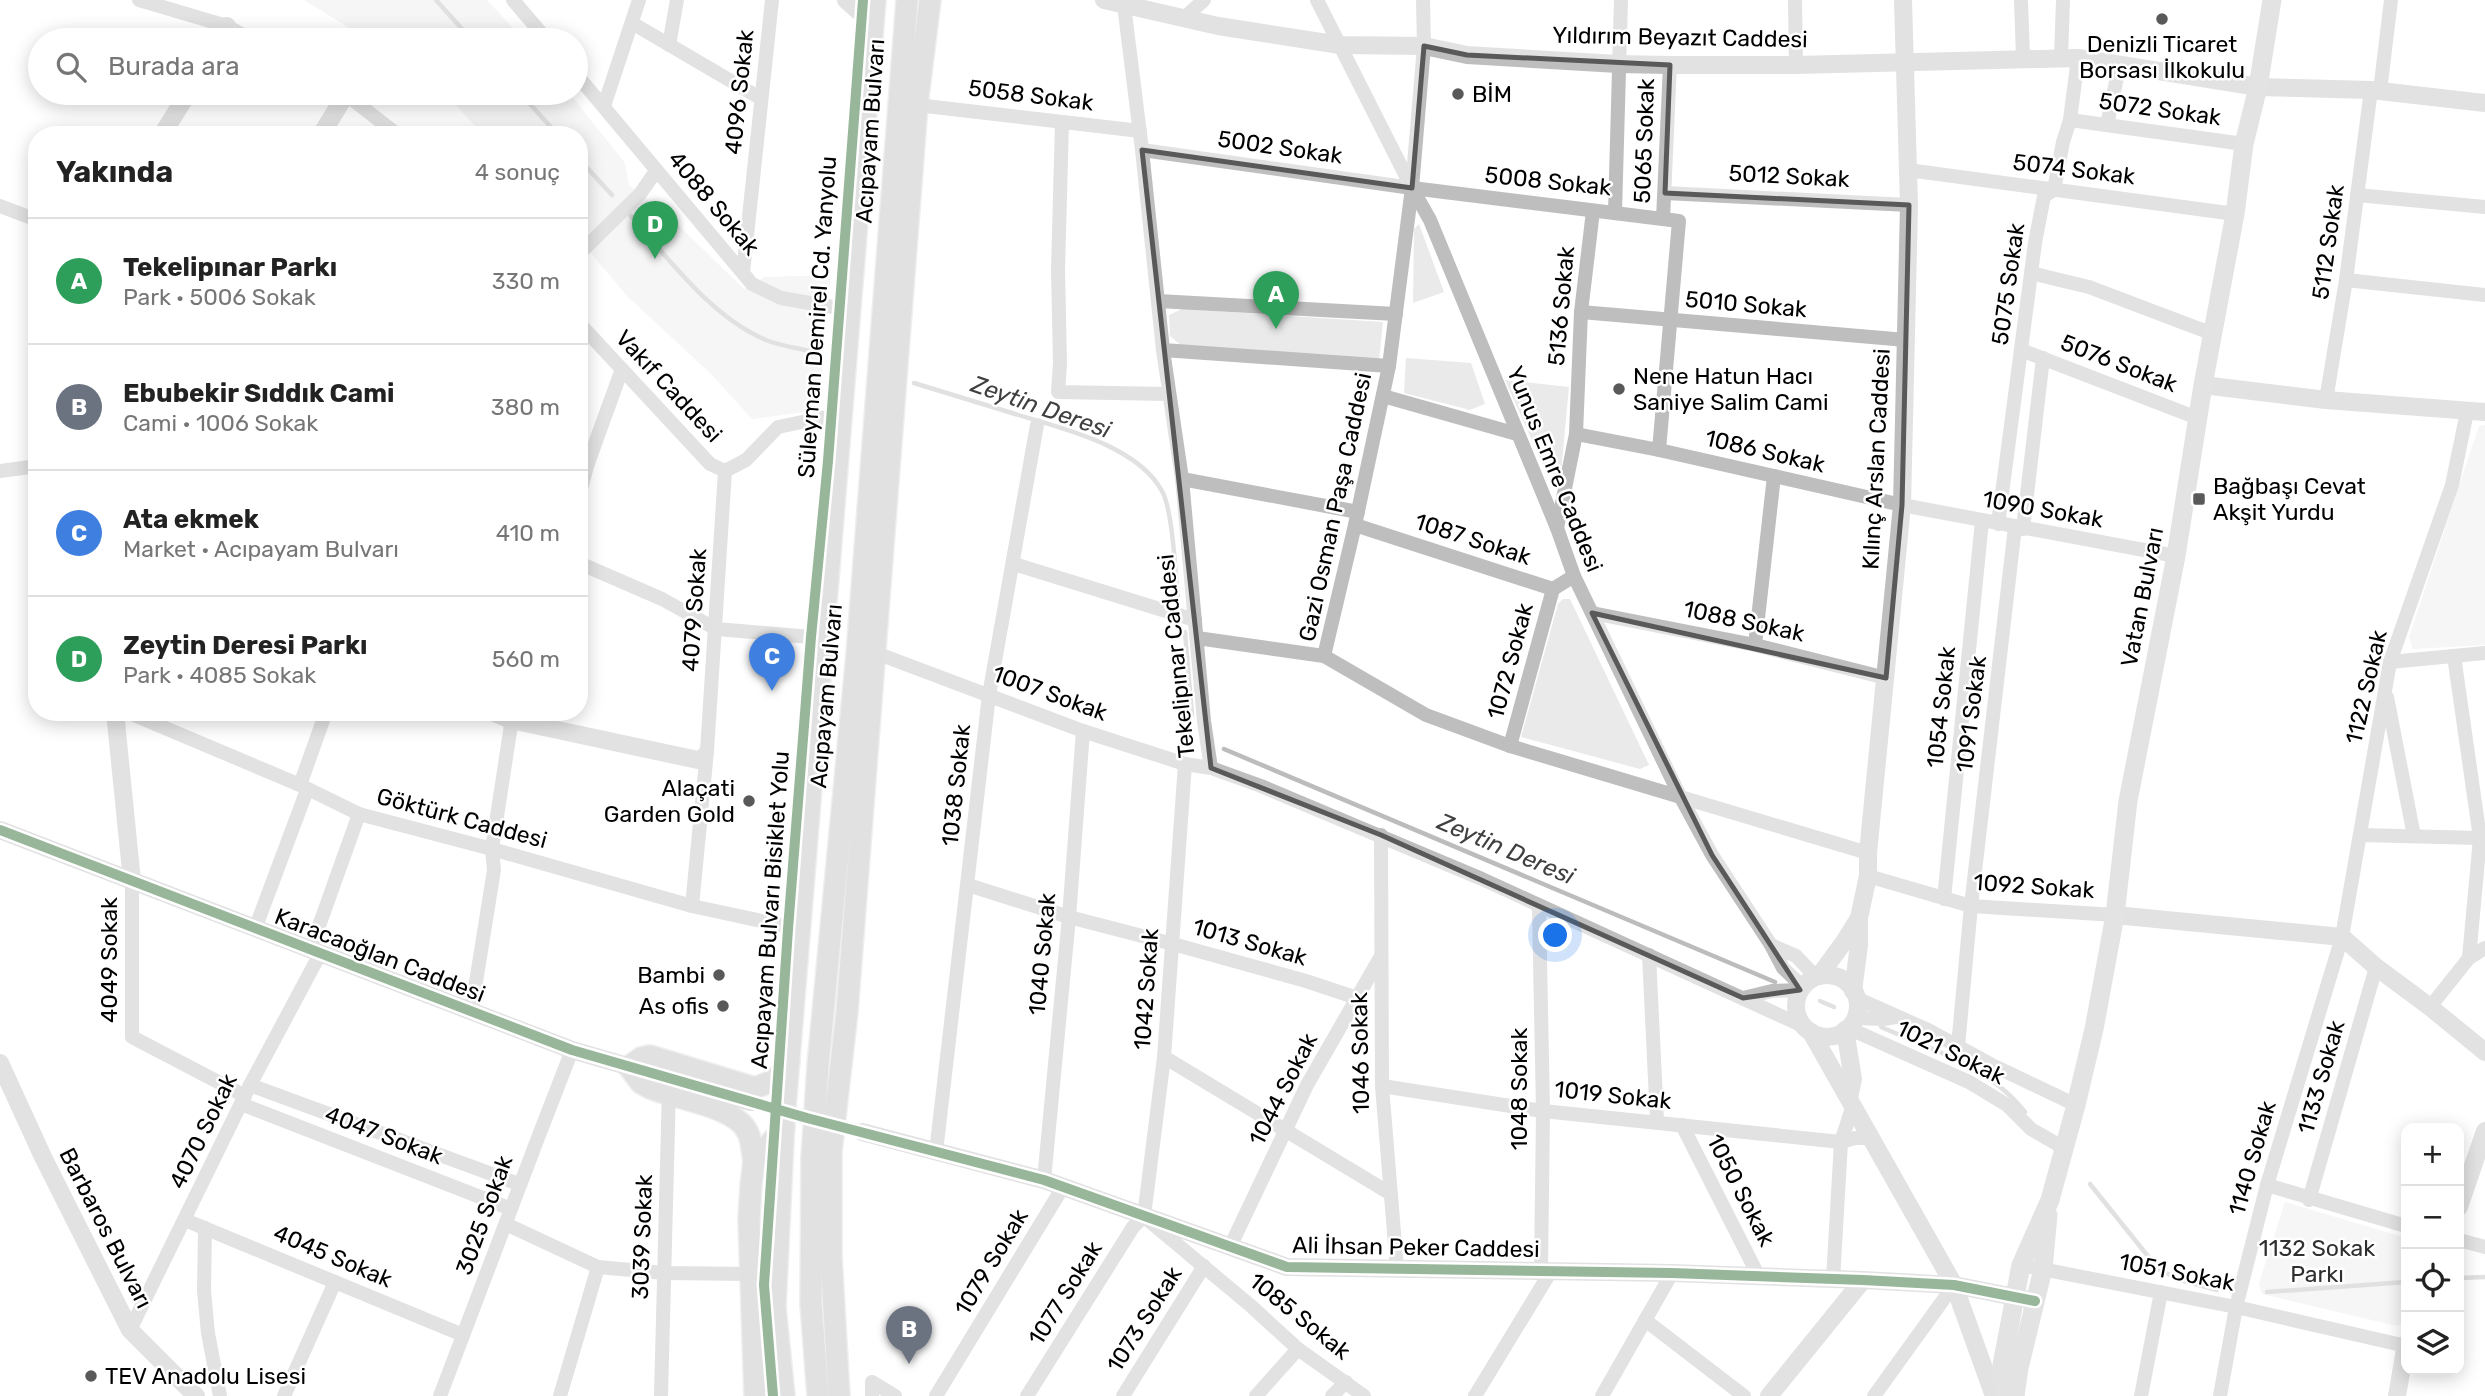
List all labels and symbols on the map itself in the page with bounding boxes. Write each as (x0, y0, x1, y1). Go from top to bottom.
marker: Denizli Ticaret Borsası İlkokulu (2154, 11, 2170, 27)
street label: Yıldırım Beyazıt Caddesi (1552, 21, 1808, 53)
street label: 4096 Sokak (719, 28, 759, 156)
place label: Denizli Ticaret Borsası İlkokulu (2079, 30, 2245, 84)
street label: Acıpayam Bulvarı (850, 38, 890, 224)
street label: 5058 Sokak (967, 73, 1095, 117)
street label: 5065 Sokak (1628, 78, 1660, 204)
place label: BİM (1472, 80, 1512, 108)
marker: BİM (1450, 86, 1466, 102)
street label: 5072 Sokak (2097, 87, 2223, 131)
street label: 5002 Sokak (1216, 124, 1344, 170)
street label: 4088 Sokak (662, 145, 766, 261)
street label: 5074 Sokak (2011, 148, 2137, 190)
street label: Süleyman Demirel Cd. Yanyolu (792, 155, 842, 479)
street label: 5012 Sokak (1728, 159, 1850, 193)
street label: 5008 Sokak (1483, 160, 1613, 202)
street label: 5112 Sokak (2306, 183, 2350, 301)
pin: D (632, 201, 678, 259)
street label: 5075 Sokak (1986, 221, 2030, 347)
street label: 5136 Sokak (1542, 245, 1580, 367)
pin: A (1253, 271, 1299, 329)
street label: 5010 Sokak (1684, 285, 1808, 323)
street label: Vakıf Caddesi (610, 324, 728, 448)
street label: 5076 Sokak (2057, 328, 2181, 398)
street label: Kılınç Arslan Caddesi (1856, 348, 1896, 570)
street label: Yunus Emre Caddesi (1501, 362, 1609, 576)
place label: Nene Hatun Hacı Saniye Salim Cami (1633, 362, 1829, 416)
water label: Zeytin Deresi (967, 370, 1116, 444)
street label: Gazi Osman Paşa Caddesi (1293, 370, 1377, 644)
marker: Nene Hatun Hacı Saniye Salim Cami (1611, 381, 1627, 397)
street label: 1086 Sokak (1702, 424, 1828, 478)
place label: Bağbaşı Cevat Akşit Yurdu (2213, 472, 2366, 526)
street label: 1090 Sokak (1980, 485, 2106, 533)
marker: Bağbaşı Cevat Akşit Yurdu (2191, 491, 2207, 507)
street label: 1087 Sokak (1412, 507, 1535, 571)
street label: Vatan Bulvarı (2115, 525, 2169, 669)
street label: 4079 Sokak (676, 547, 712, 673)
street label: Tekelipınar Caddesi (1151, 553, 1201, 759)
street label: 1088 Sokak (1681, 595, 1807, 648)
street label: 1072 Sokak (1481, 600, 1539, 722)
street label: Acıpayam Bulvarı (804, 603, 848, 789)
street label: 1122 Sokak (2339, 627, 2393, 747)
pin: C (749, 633, 795, 691)
street label: 1054 Sokak (1921, 645, 1961, 769)
street label: 1091 Sokak (1950, 654, 1992, 774)
street label: 1007 Sokak (989, 659, 1111, 727)
street label: 1038 Sokak (936, 723, 976, 847)
street label: Acıpayam Bulvarı Bisiklet Yolu (745, 750, 795, 1070)
place label: Alaçati Garden Gold (604, 774, 735, 828)
street label: Göktürk Caddesi (374, 782, 550, 854)
marker: Alaçati Garden Gold (741, 793, 757, 809)
water label: Zeytin Deresi (1432, 807, 1580, 891)
street label: 1092 Sokak (1973, 868, 2095, 904)
street label: 1040 Sokak (1023, 892, 1061, 1016)
street label: 4049 Sokak (95, 897, 123, 1023)
street label: Karacaoğlan Caddesi (271, 902, 489, 1008)
street label: 1013 Sokak (1190, 912, 1310, 972)
your location (1538, 918, 1572, 952)
street label: 1042 Sokak (1128, 927, 1164, 1051)
place label: Bambi (637, 961, 705, 989)
marker: Bambi (711, 967, 727, 983)
place label: As ofis (639, 992, 709, 1020)
street label: 1046 Sokak (1345, 992, 1375, 1114)
marker: As ofis (715, 998, 731, 1014)
street label: 1021 Sokak (1892, 1014, 2010, 1090)
street label: 1133 Sokak (2291, 1017, 2351, 1137)
street label: 1044 Sokak (1243, 1028, 1323, 1150)
street label: 1048 Sokak (1505, 1028, 1533, 1150)
street label: 4070 Sokak (163, 1069, 243, 1193)
street label: 1019 Sokak (1553, 1075, 1673, 1115)
street label: 1140 Sokak (2222, 1097, 2282, 1219)
street label: 4047 Sokak (321, 1100, 447, 1170)
street label: 1050 Sokak (1701, 1129, 1781, 1251)
street label: Barbaros Bulvarı (53, 1143, 159, 1313)
street label: 3025 Sokak (449, 1151, 519, 1278)
street label: 3039 Sokak (626, 1174, 658, 1300)
street label: 1079 Sokak (948, 1204, 1034, 1320)
street label: 4045 Sokak (269, 1218, 397, 1294)
street label: Ali İhsan Peker Caddesi (1292, 1231, 1540, 1263)
park label: 1132 Sokak Parkı (2259, 1234, 2375, 1288)
street label: 1077 Sokak (1022, 1236, 1108, 1350)
street label: 1051 Sokak (2117, 1247, 2237, 1297)
street label: 1073 Sokak (1100, 1261, 1188, 1377)
street label: 1085 Sokak (1244, 1267, 1356, 1365)
pin: B (886, 1306, 932, 1364)
place label: TEV Anadolu Lisesi (105, 1362, 306, 1390)
marker: TEV Anadolu Lisesi (83, 1368, 99, 1384)

